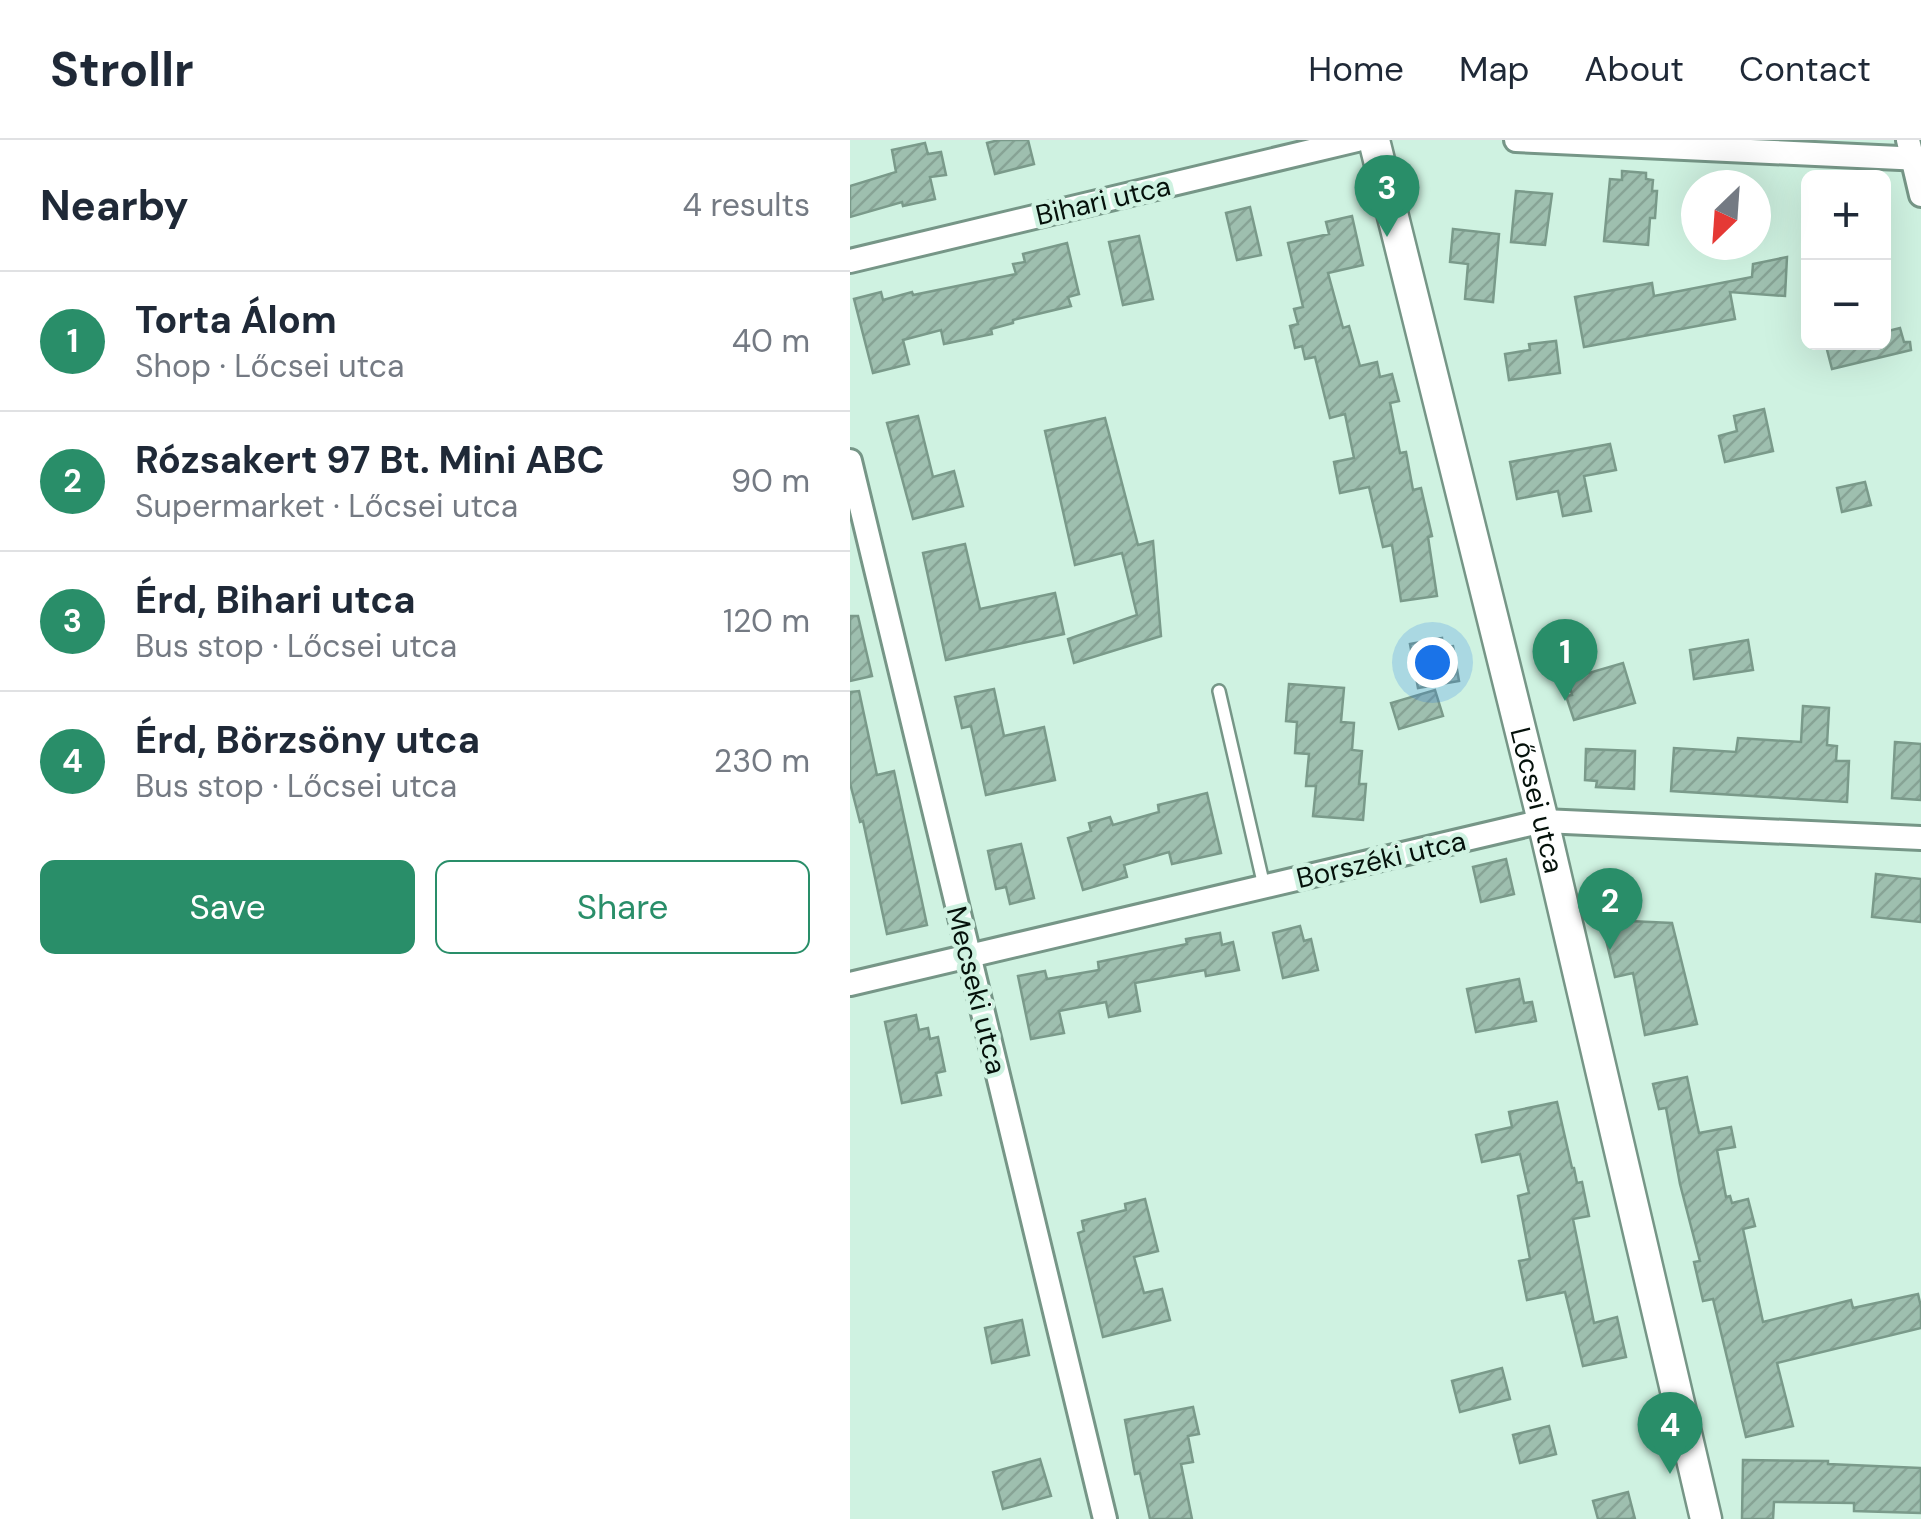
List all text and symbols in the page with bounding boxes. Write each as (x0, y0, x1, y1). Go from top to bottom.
text: Strollr (50, 38, 194, 101)
text: Home (1308, 46, 1404, 92)
text: Map (1459, 46, 1529, 92)
text: About (1584, 46, 1684, 92)
text: Contact (1739, 46, 1871, 92)
pin: 3 (1354, 154, 1420, 237)
street label: Bihari utca (1032, 167, 1174, 234)
north arrow (1681, 170, 1771, 260)
map controls (1801, 170, 1891, 350)
button: + (1801, 170, 1891, 260)
text: Nearby (40, 178, 189, 233)
text: 4 results (683, 184, 810, 226)
button: − (1801, 260, 1891, 350)
text: Torta Álom (135, 295, 337, 345)
text: 1 (67, 320, 78, 362)
text: 40 m (732, 320, 810, 362)
text: Shop · Lőcsei utca (135, 345, 404, 387)
text: Rózsakert 97 Bt. Mini ABC (135, 435, 605, 485)
text: 2 (63, 460, 82, 502)
text: 90 m (731, 460, 810, 502)
text: Supermarket · Lőcsei utca (135, 485, 518, 527)
text: Érd, Bihari utca (135, 575, 416, 625)
text: 3 (63, 600, 82, 642)
text: 120 m (723, 600, 810, 642)
pin: 1 (1532, 618, 1598, 701)
text: Bus stop · Lőcsei utca (135, 625, 457, 667)
your location (1407, 637, 1458, 688)
text: Érd, Börzsöny utca (135, 715, 480, 765)
street label: Lőcsei utca (1501, 723, 1573, 877)
text: 4 (62, 740, 83, 782)
text: 230 m (714, 740, 810, 782)
text: Bus stop · Lőcsei utca (135, 765, 457, 807)
street label: Borszéki utca (1293, 822, 1469, 897)
button: Save (40, 860, 415, 954)
button: Share (435, 860, 810, 954)
pin: 2 (1578, 868, 1642, 950)
street label: Mecseki utca (938, 902, 1015, 1078)
pin: 4 (1638, 1392, 1702, 1474)

